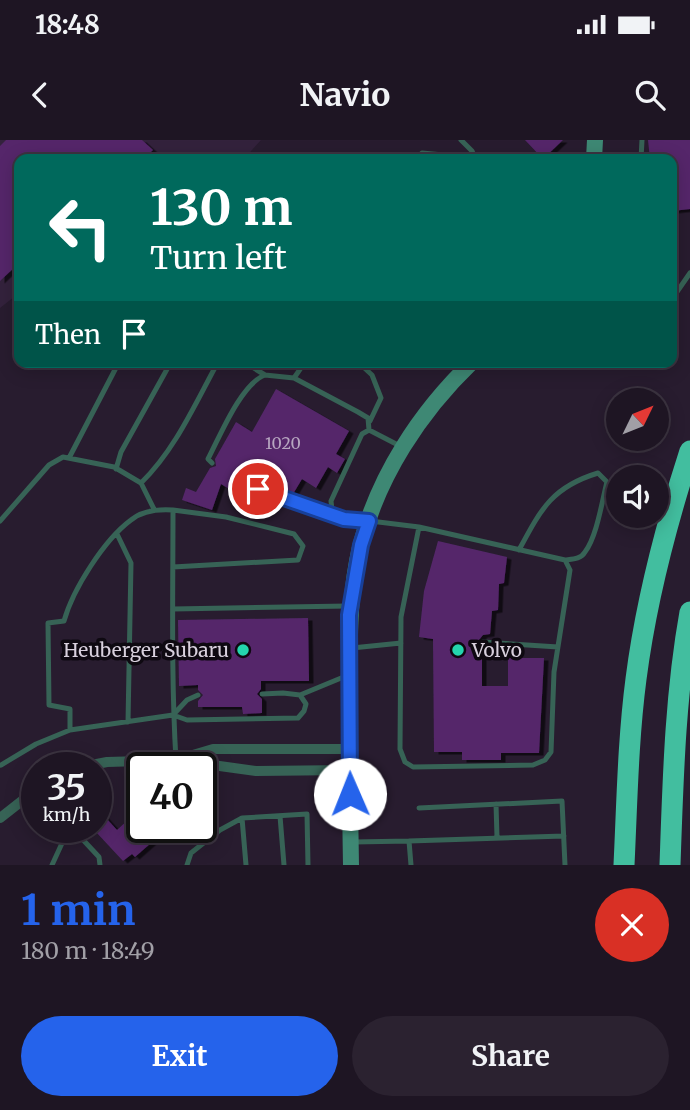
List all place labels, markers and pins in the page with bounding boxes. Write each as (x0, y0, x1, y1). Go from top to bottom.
pin (228, 459, 288, 519)
place label: Heuberger Subaru (63, 638, 229, 662)
place label: Volvo (471, 638, 522, 662)
marker: Heuberger Subaru (235, 642, 251, 658)
marker: Volvo (450, 642, 466, 658)

